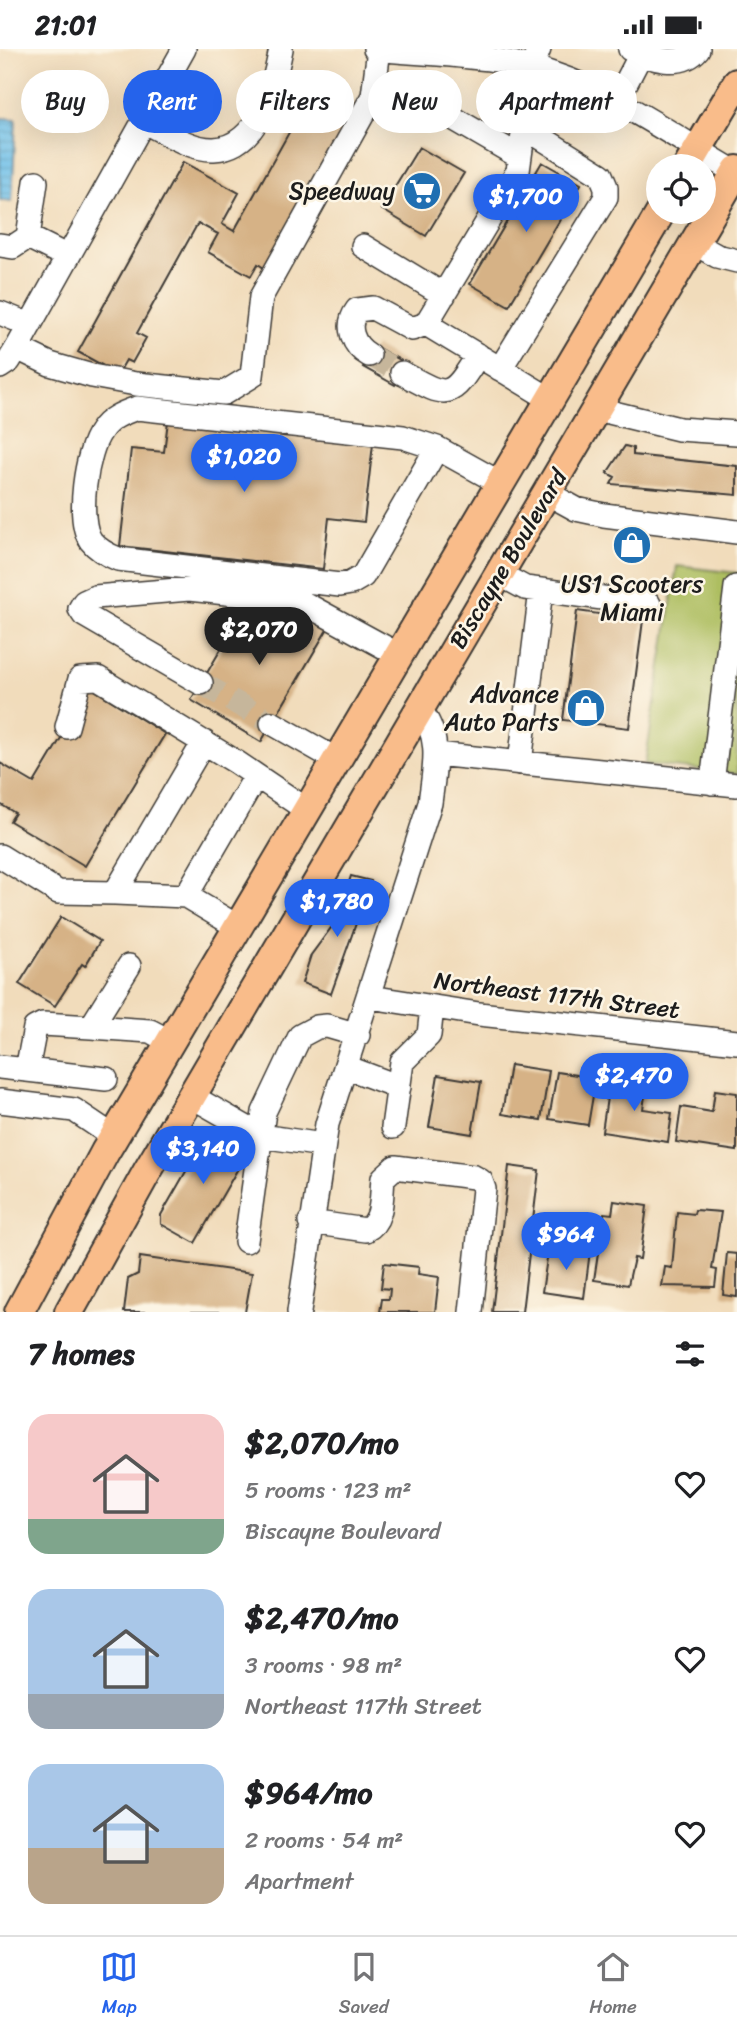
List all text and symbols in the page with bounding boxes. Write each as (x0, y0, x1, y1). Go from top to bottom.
text: 21:01 (35, 2, 97, 48)
chip: Buy (21, 70, 109, 133)
chip: Rent (123, 70, 222, 133)
chip: Filters (236, 70, 354, 133)
chip: New (368, 70, 462, 133)
chip: Apartment (476, 70, 637, 133)
map controls (646, 154, 716, 224)
button: locate (646, 154, 716, 224)
place label: Speedway (289, 170, 396, 212)
supermarket icon: Speedway (401, 170, 443, 212)
pin: $1,700 (469, 174, 583, 234)
text: $1,700 (489, 176, 563, 217)
pin: $1,020 (187, 435, 301, 494)
text: $1,020 (207, 436, 281, 477)
street label: Biscayne Boulevard (437, 460, 579, 657)
shop icon: US1 Scooters Miami (611, 524, 653, 566)
place label: US1 Scooters Miami (561, 563, 704, 633)
pin: $2,070 (202, 607, 316, 667)
text: $2,070 (220, 609, 298, 650)
place label: Advance Auto Parts (443, 673, 560, 743)
shop icon: Advance Auto Parts (565, 687, 607, 729)
pin: $1,780 (280, 879, 394, 939)
text: $1,780 (300, 881, 374, 922)
street label: Northeast 117th Street (432, 959, 682, 1031)
pin: $2,470 (577, 1053, 691, 1113)
text: $2,470 (596, 1055, 672, 1096)
pin: $3,140 (146, 1127, 260, 1186)
text: $3,140 (166, 1128, 240, 1169)
pin: $964 (525, 1213, 607, 1272)
text: $964 (537, 1214, 595, 1255)
text: 7 homes (28, 1327, 135, 1381)
icon: filters (671, 1335, 709, 1373)
text: $2,070/mo (245, 1416, 399, 1470)
icon: home (84, 1442, 168, 1526)
icon: heart (671, 1465, 709, 1503)
text: 5 rooms · 123 m² (245, 1470, 412, 1511)
text: Biscayne Boulevard (245, 1511, 441, 1552)
text: $2,470/mo (245, 1591, 399, 1645)
icon: home (84, 1617, 168, 1701)
icon: heart (671, 1640, 709, 1678)
text: 3 rooms · 98 m² (245, 1645, 402, 1686)
text: Northeast 117th Street (245, 1686, 482, 1727)
text: $964/mo (245, 1766, 373, 1820)
icon: home (84, 1792, 168, 1876)
icon: heart (671, 1815, 709, 1853)
text: 2 rooms · 54 m² (245, 1820, 403, 1861)
text: Apartment (245, 1861, 354, 1902)
tab: Map (100, 1948, 138, 2023)
tab: Saved (339, 1948, 389, 2023)
tab: Home (589, 1948, 637, 2023)

